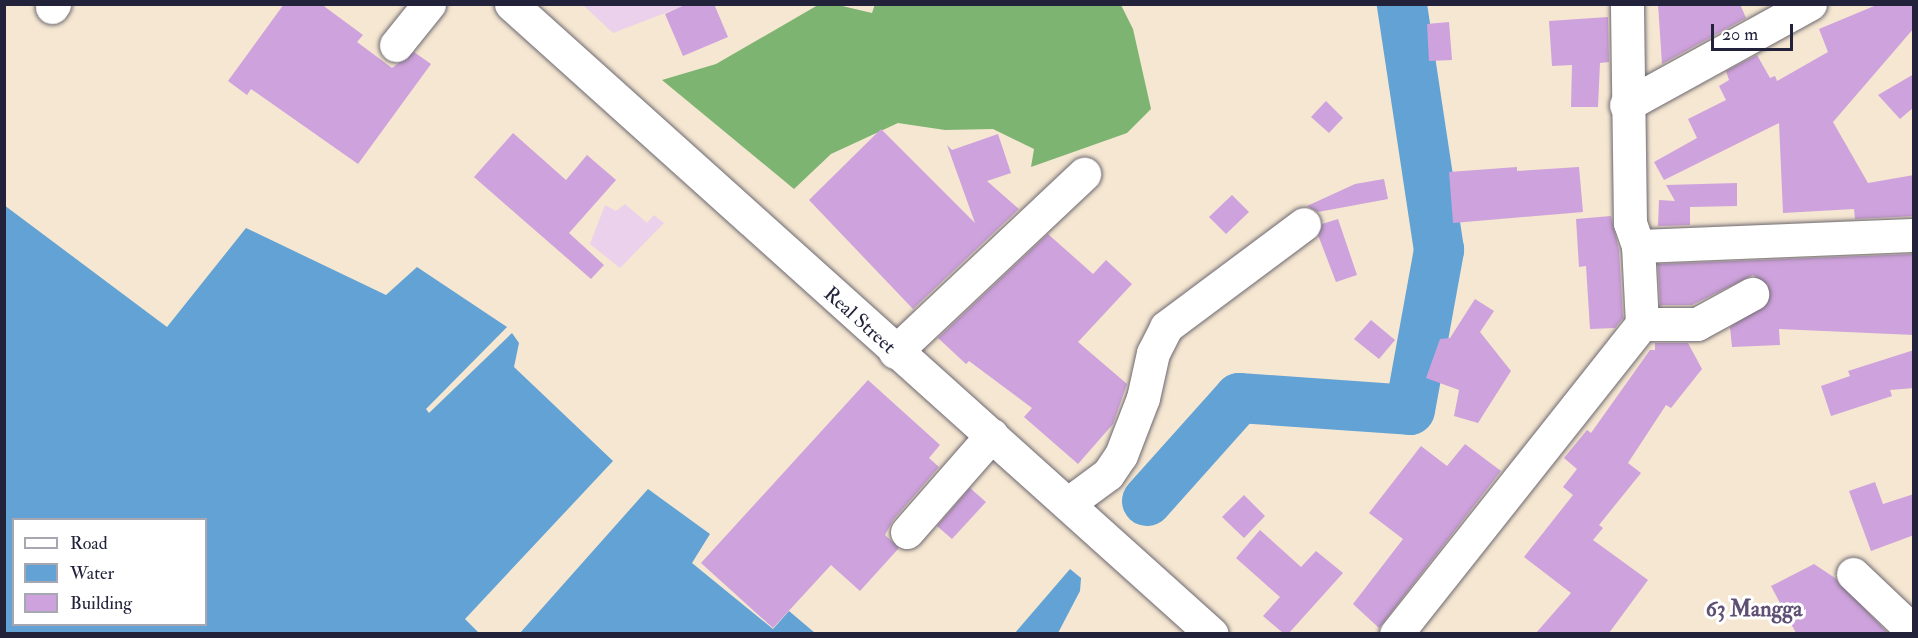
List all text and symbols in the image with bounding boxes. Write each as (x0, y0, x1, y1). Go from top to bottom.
scale bar (1714, 12, 1796, 50)
text: 20 m (1722, 23, 1758, 46)
street label: Real Street (819, 282, 901, 358)
legend (12, 518, 207, 626)
text: Road (70, 532, 108, 555)
text: Water (70, 562, 114, 585)
text: Building (70, 592, 132, 615)
district label: 63 Mangga (1706, 597, 1802, 623)

